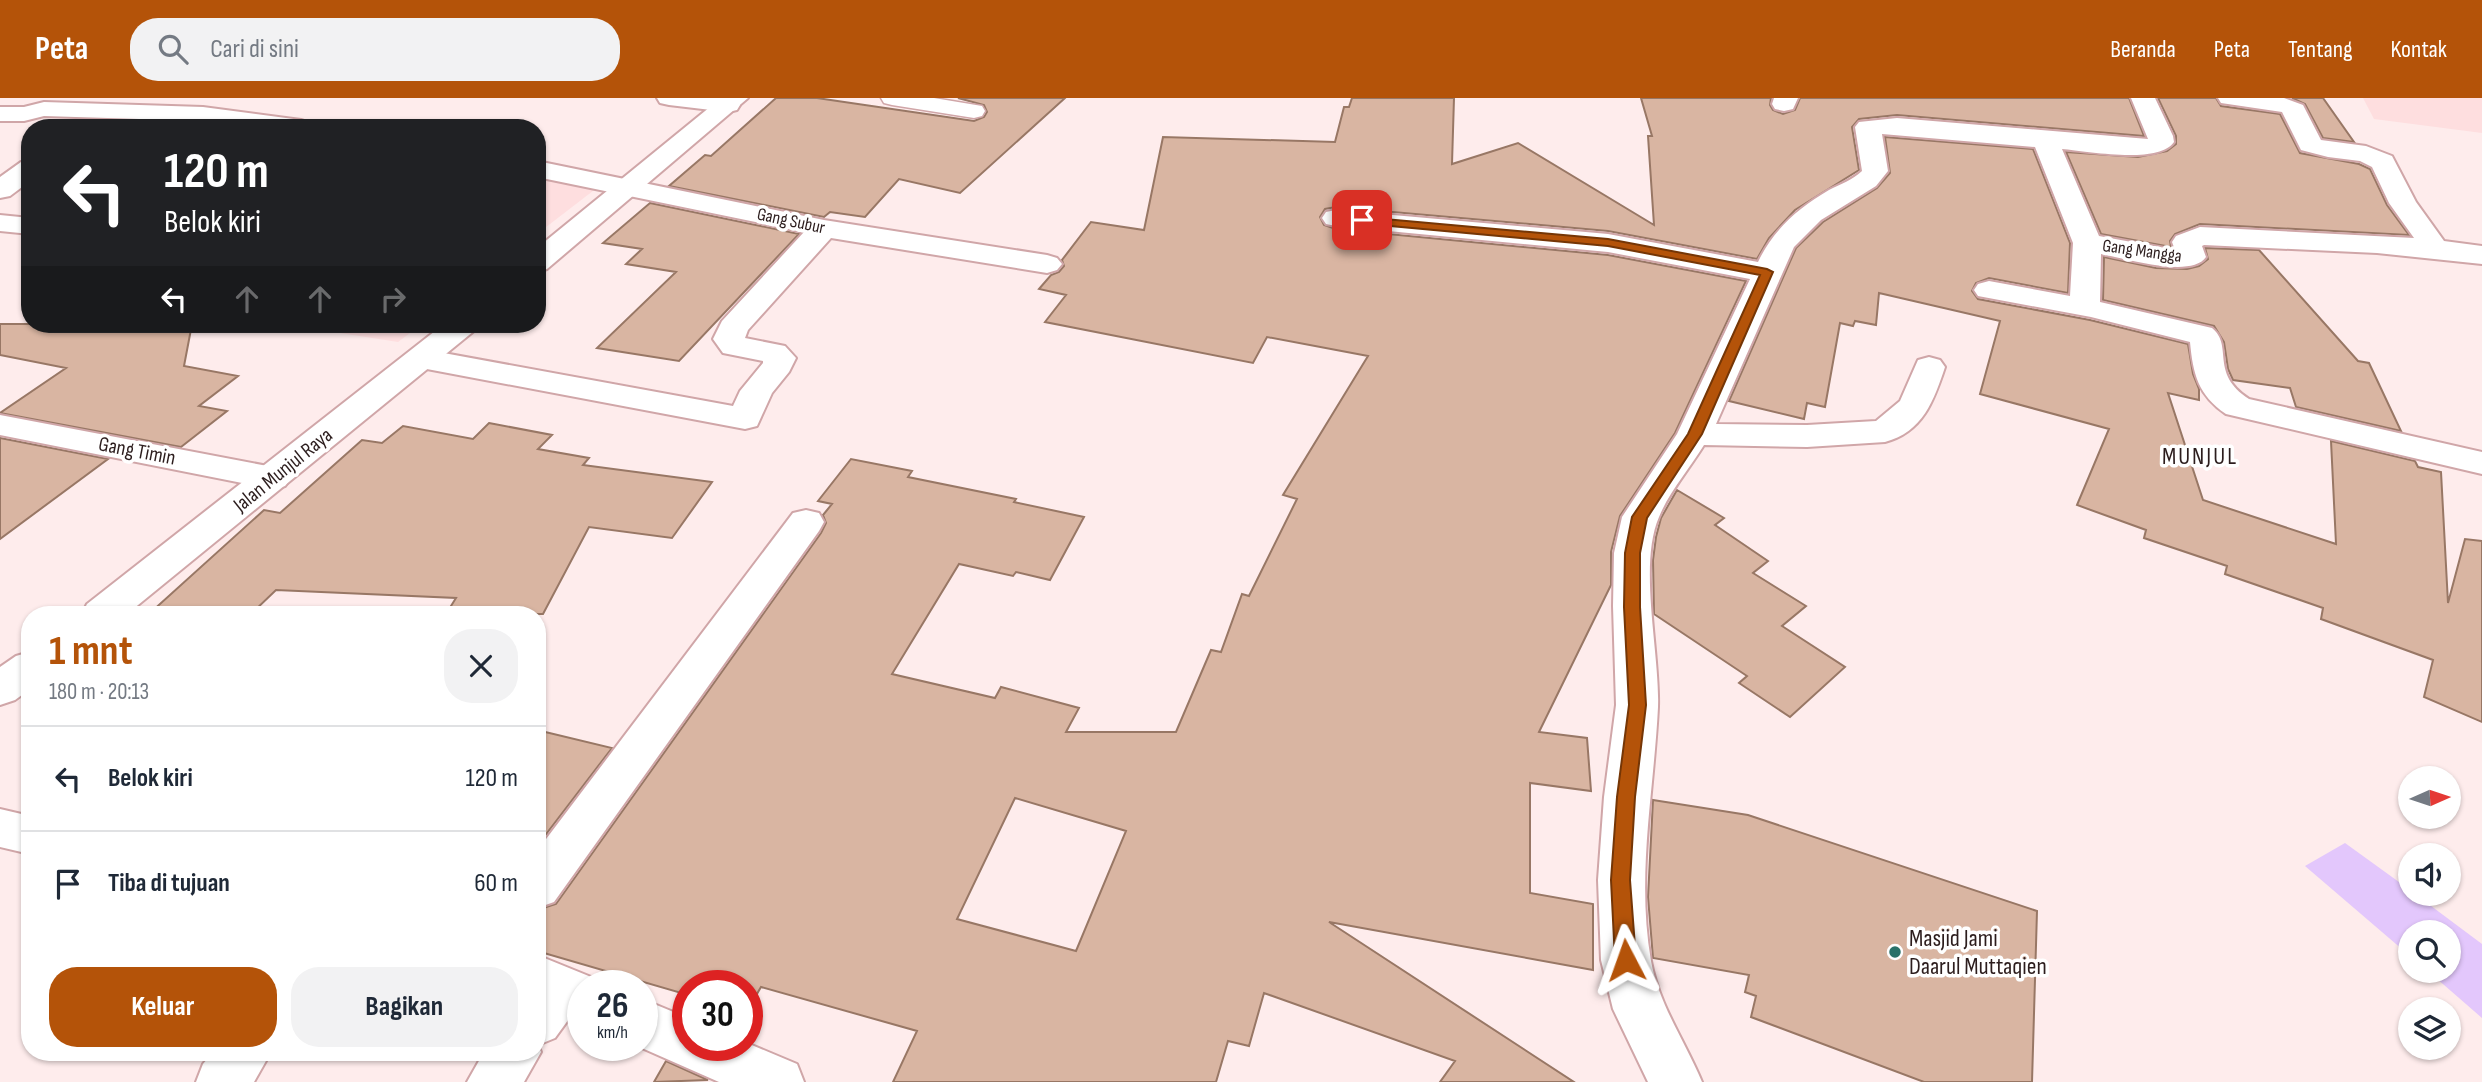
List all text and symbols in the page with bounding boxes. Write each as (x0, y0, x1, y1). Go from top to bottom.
search box (130, 18, 620, 81)
text: Peta (35, 29, 88, 69)
icon: search (154, 30, 192, 68)
text: Cari di sini (210, 34, 299, 65)
text: Beranda (2110, 35, 2176, 64)
text: Peta (2214, 35, 2250, 64)
text: Tentang (2288, 35, 2353, 64)
text: Kontak (2391, 35, 2447, 64)
text: 120 m (164, 143, 269, 202)
icon: left (49, 147, 140, 238)
pin (1332, 190, 1392, 250)
icon: arrive (1343, 201, 1381, 239)
text: Belok kiri (164, 203, 261, 242)
street label: Gang Subur (755, 204, 827, 238)
street label: Gang Mangga (2101, 235, 2183, 267)
icon: left (155, 280, 193, 318)
icon: ahead (228, 280, 266, 318)
icon: ahead (301, 280, 339, 318)
icon: right (374, 280, 412, 318)
street label: Jalan Munjul Raya (228, 423, 337, 518)
street label: Gang Timin (96, 431, 178, 471)
district label: MUNJUL (2162, 442, 2238, 471)
text: 1 mnt (49, 626, 133, 677)
button: close (444, 629, 518, 703)
text: 180 m · 20:13 (49, 678, 149, 706)
icon: left (49, 760, 87, 798)
text: Belok kiri (108, 763, 193, 794)
text: 120 m (465, 763, 518, 794)
north arrow (2398, 766, 2460, 830)
map controls (2398, 766, 2461, 1060)
button: sound (2398, 843, 2461, 906)
icon: arrive (49, 865, 87, 903)
text: Tiba di tujuan (108, 868, 230, 899)
text: 60 m (474, 868, 518, 899)
button: search (2398, 920, 2461, 983)
position arrow (1589, 923, 1663, 997)
place label: Masjid Jami Daarul Muttaqien (1909, 924, 2047, 981)
marker: Masjid Jami Daarul Muttaqien (1887, 944, 1903, 960)
button: Keluar (49, 967, 277, 1047)
button: Bagikan (291, 967, 518, 1047)
speed limit sign: 30 (672, 970, 763, 1061)
text: 26 (597, 985, 628, 1028)
button: layers (2398, 997, 2461, 1060)
text: km/h (597, 1022, 628, 1043)

